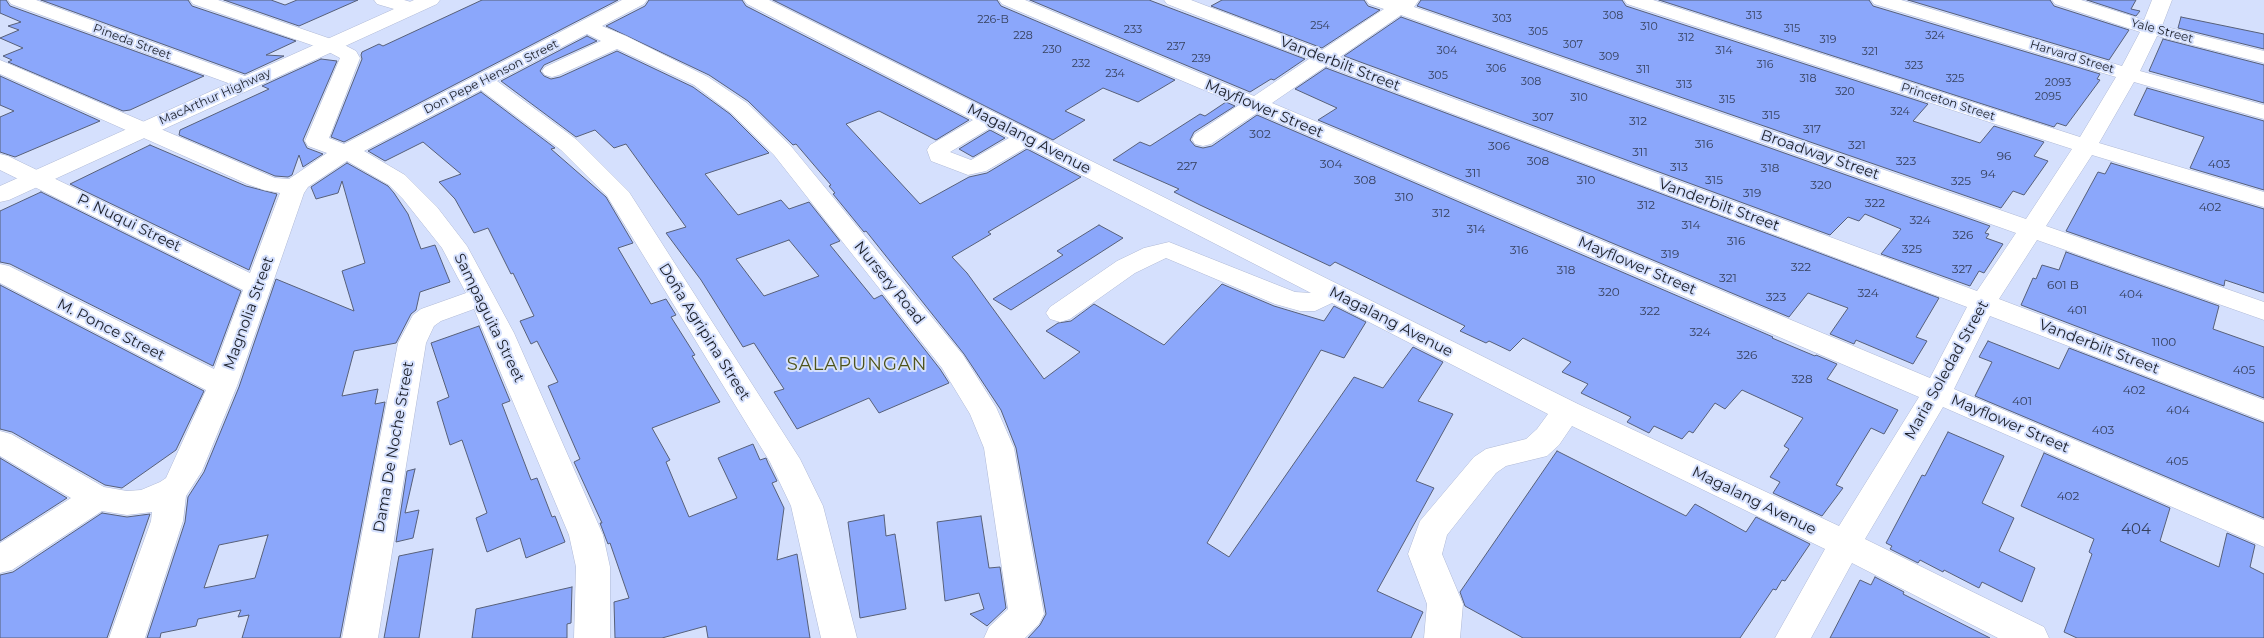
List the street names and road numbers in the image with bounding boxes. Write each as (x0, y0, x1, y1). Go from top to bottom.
street label: Yale Street (2129, 16, 2195, 46)
street label: Pineda Street (91, 21, 173, 63)
street label: Vanderbilt Street (1277, 33, 1403, 95)
street label: Don Pepe Henson Street (421, 37, 561, 117)
street label: Harvard Street (2028, 37, 2116, 77)
street label: MacArthur Highway (157, 66, 273, 128)
street label: Mayflower Street (1202, 76, 1326, 142)
street label: Princeton Street (1899, 80, 1997, 124)
street label: Magalang Avenue (964, 100, 1094, 178)
street label: Broadway Street (1758, 126, 1882, 184)
street label: Vanderbilt Street (1656, 175, 1782, 235)
street label: P. Nuqui Street (74, 190, 184, 256)
street label: Mayflower Street (1575, 233, 1699, 299)
street label: Nursery Road (850, 238, 928, 328)
street label: Sampaguita Street (450, 251, 528, 385)
street label: Magnolia Street (220, 254, 278, 372)
street label: Doña Agripina Street (654, 260, 754, 404)
street label: Magalang Avenue (1326, 283, 1456, 361)
street label: M. Ponce Street (54, 295, 168, 365)
street label: Maria Soledad Street (1901, 297, 1993, 443)
street label: Vanderbilt Street (2036, 316, 2162, 378)
street label: Dama De Noche Street (370, 360, 418, 534)
street label: Mayflower Street (1948, 391, 2072, 457)
street label: Magalang Avenue (1689, 463, 1819, 539)

